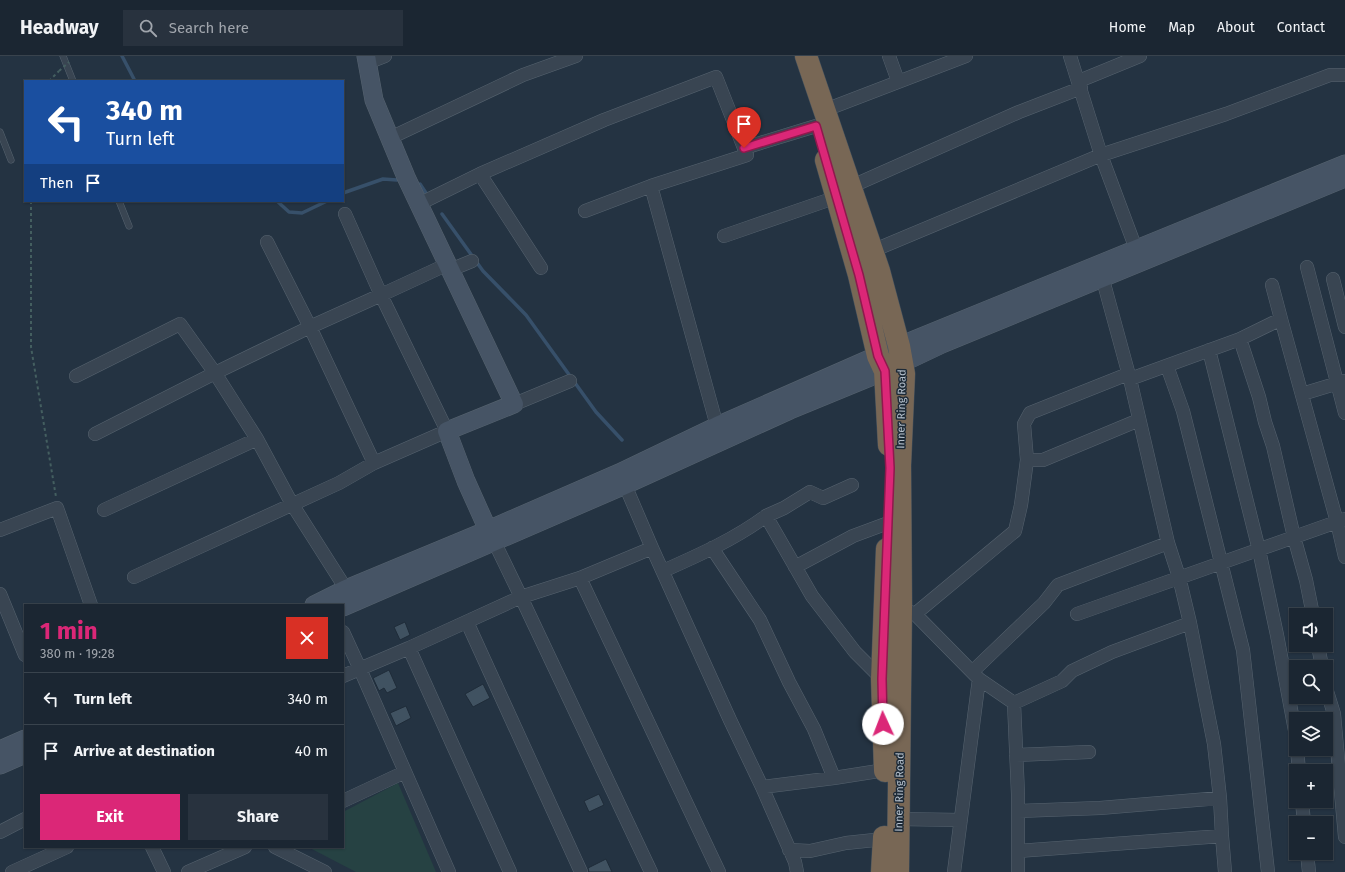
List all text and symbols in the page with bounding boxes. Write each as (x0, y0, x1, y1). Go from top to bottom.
search box (123, 10, 403, 46)
text: Headway (20, 16, 99, 39)
icon: search (137, 17, 159, 39)
text: Search here (169, 19, 249, 37)
text: Home (1109, 19, 1146, 36)
text: Map (1168, 19, 1195, 36)
text: About (1217, 19, 1255, 36)
text: Contact (1277, 19, 1325, 36)
text: 340 m (106, 94, 183, 127)
icon: left (40, 96, 92, 148)
pin (727, 107, 761, 148)
icon: arrive (733, 113, 755, 135)
text: Turn left (106, 128, 175, 150)
icon: arrive (82, 172, 104, 194)
text: Then (40, 174, 74, 192)
street label: Inner Ring Road (894, 369, 909, 449)
map controls (1289, 608, 1333, 860)
button: sound (1289, 608, 1333, 652)
text: 1 min (40, 617, 98, 645)
button: close (286, 617, 328, 659)
text: 380 m · 19:28 (40, 646, 115, 661)
button: search (1289, 660, 1333, 704)
icon: left (40, 688, 62, 710)
text: Turn left (74, 690, 132, 708)
text: 340 m (287, 690, 328, 708)
position arrow (862, 703, 904, 745)
button: layers (1289, 712, 1333, 756)
icon: arrive (40, 740, 62, 762)
text: Arrive at destination (74, 742, 215, 760)
text: 40 m (295, 742, 328, 760)
street label: Inner Ring Road (892, 752, 907, 832)
button: + (1289, 764, 1333, 808)
button: Exit (40, 794, 180, 840)
button: Share (188, 794, 328, 840)
button: − (1289, 816, 1333, 860)

